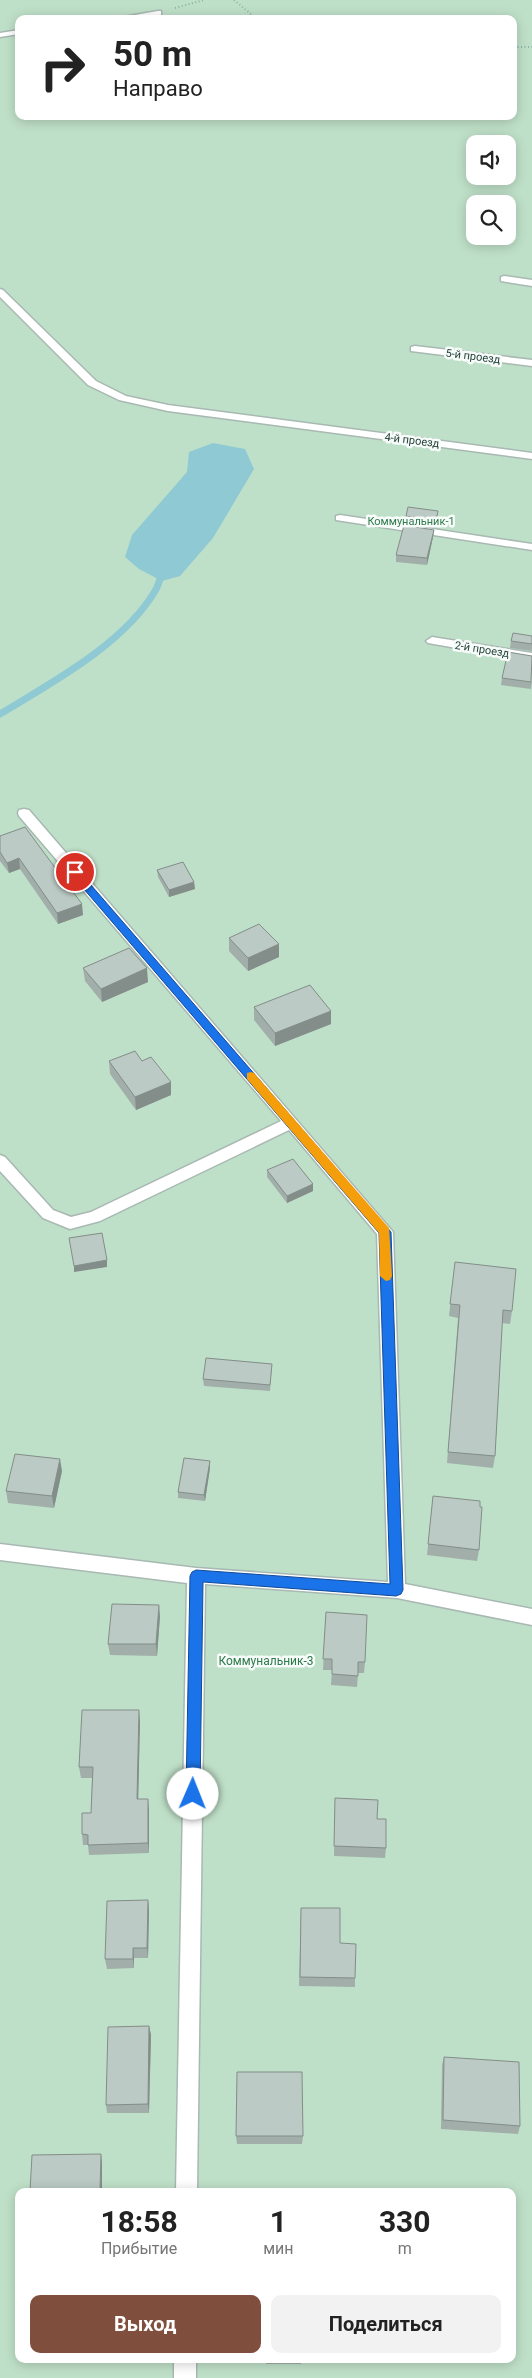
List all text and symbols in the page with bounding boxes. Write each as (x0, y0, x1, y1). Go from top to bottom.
text: 50 m (113, 34, 192, 75)
icon: right (30, 35, 95, 100)
text: Направо (113, 76, 203, 101)
map controls (466, 135, 516, 245)
button: sound (466, 135, 516, 185)
button: search (466, 195, 516, 245)
street label: 5-й проезд (445, 347, 501, 366)
street label: 4-й проезд (384, 431, 440, 450)
park label: Коммунальник-1 (367, 515, 455, 528)
street label: 2-й проезд (454, 639, 511, 660)
pin (54, 851, 96, 893)
icon: arrive (61, 858, 89, 886)
park label: Коммунальник-3 (218, 1654, 314, 1668)
position arrow (166, 1767, 218, 1819)
text: 18:58 (100, 2204, 178, 2239)
text: 1 (270, 2204, 287, 2239)
text: 330 (379, 2204, 431, 2239)
text: Прибытие (101, 2239, 177, 2258)
text: мин (263, 2239, 293, 2258)
text: m (398, 2239, 412, 2258)
button: Выход (30, 2295, 261, 2353)
button: Поделиться (271, 2295, 501, 2353)

